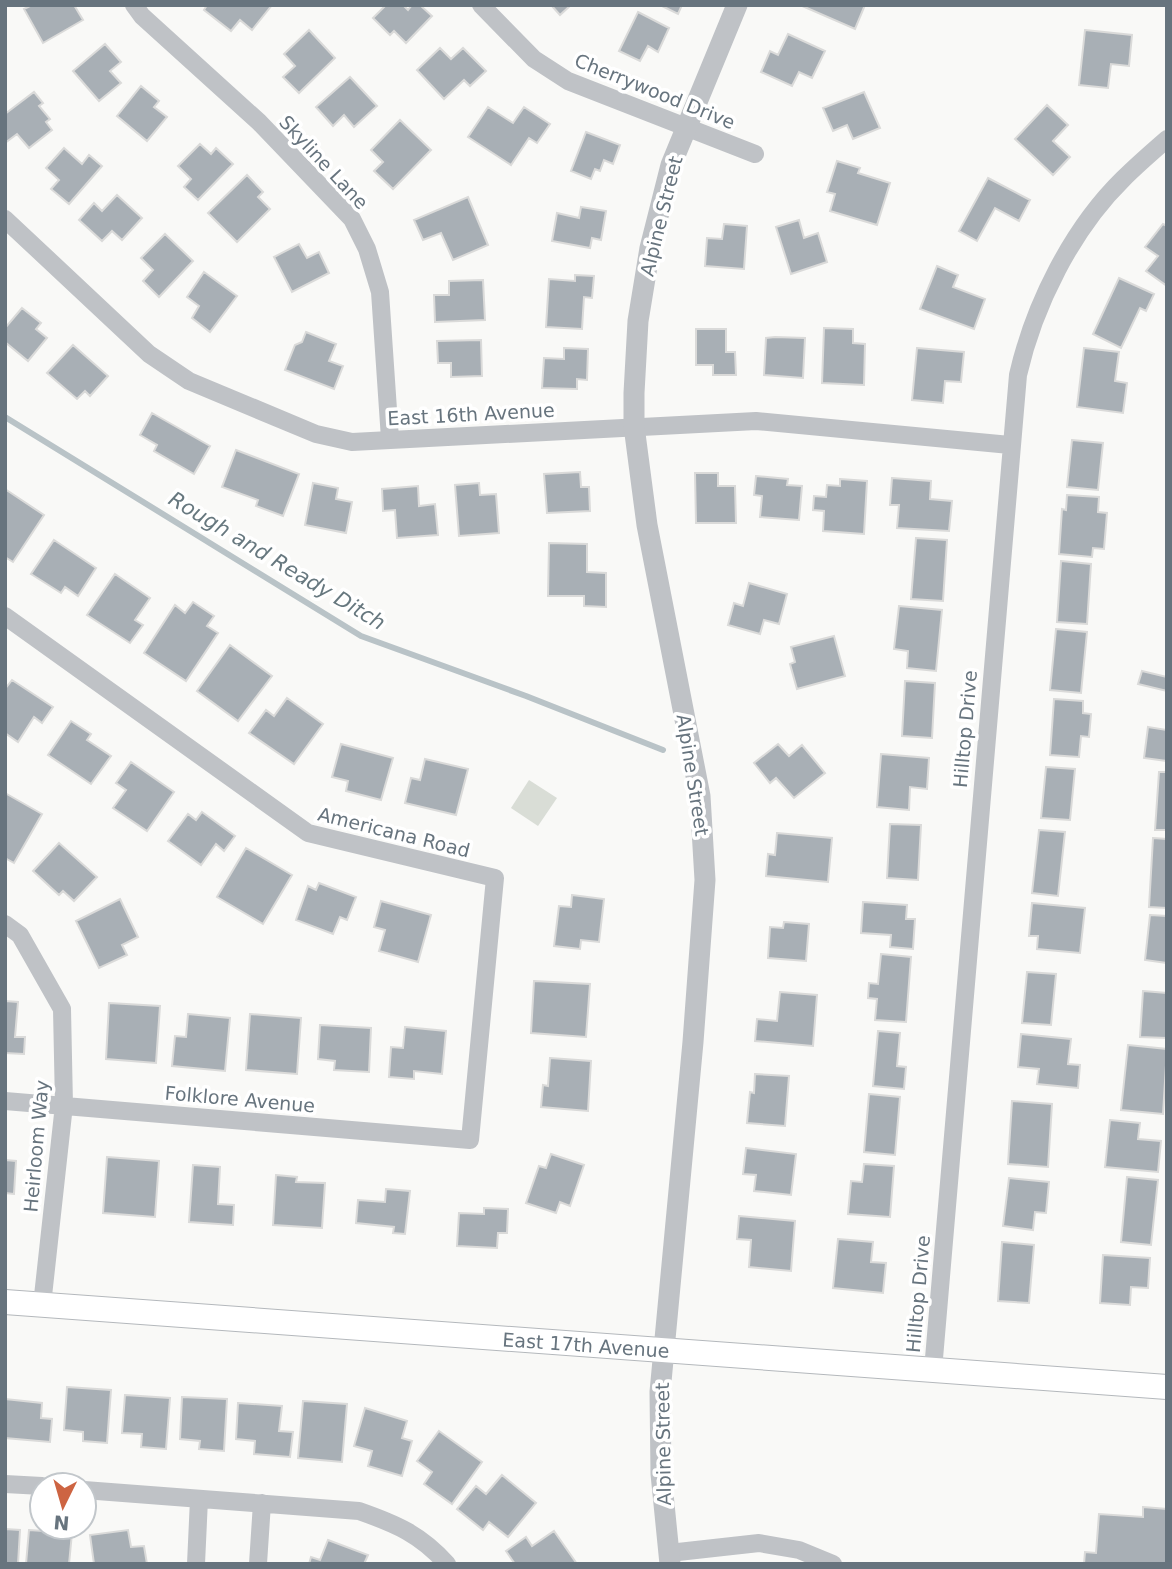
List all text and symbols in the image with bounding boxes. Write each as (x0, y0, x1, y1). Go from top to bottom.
street label: Cherrywood Drive (572, 49, 738, 133)
street label: Skyline Lane (275, 111, 373, 213)
street label: Alpine Street (635, 154, 687, 278)
street label: East 16th Avenue (387, 399, 555, 429)
water label: Rough and Ready Ditch (164, 487, 390, 635)
street label: Hilltop Drive (949, 669, 981, 789)
street label: Alpine Street (673, 712, 713, 838)
street label: Americana Road (316, 802, 472, 862)
street label: Heirloom Way (19, 1079, 53, 1213)
street label: Folklore Avenue (164, 1081, 316, 1117)
street label: Hilltop Drive (902, 1234, 934, 1354)
street label: East 17th Avenue (502, 1328, 670, 1362)
street label: Alpine Street (651, 1382, 675, 1506)
north arrow (28, 1471, 98, 1541)
text: N (53, 1511, 70, 1535)

